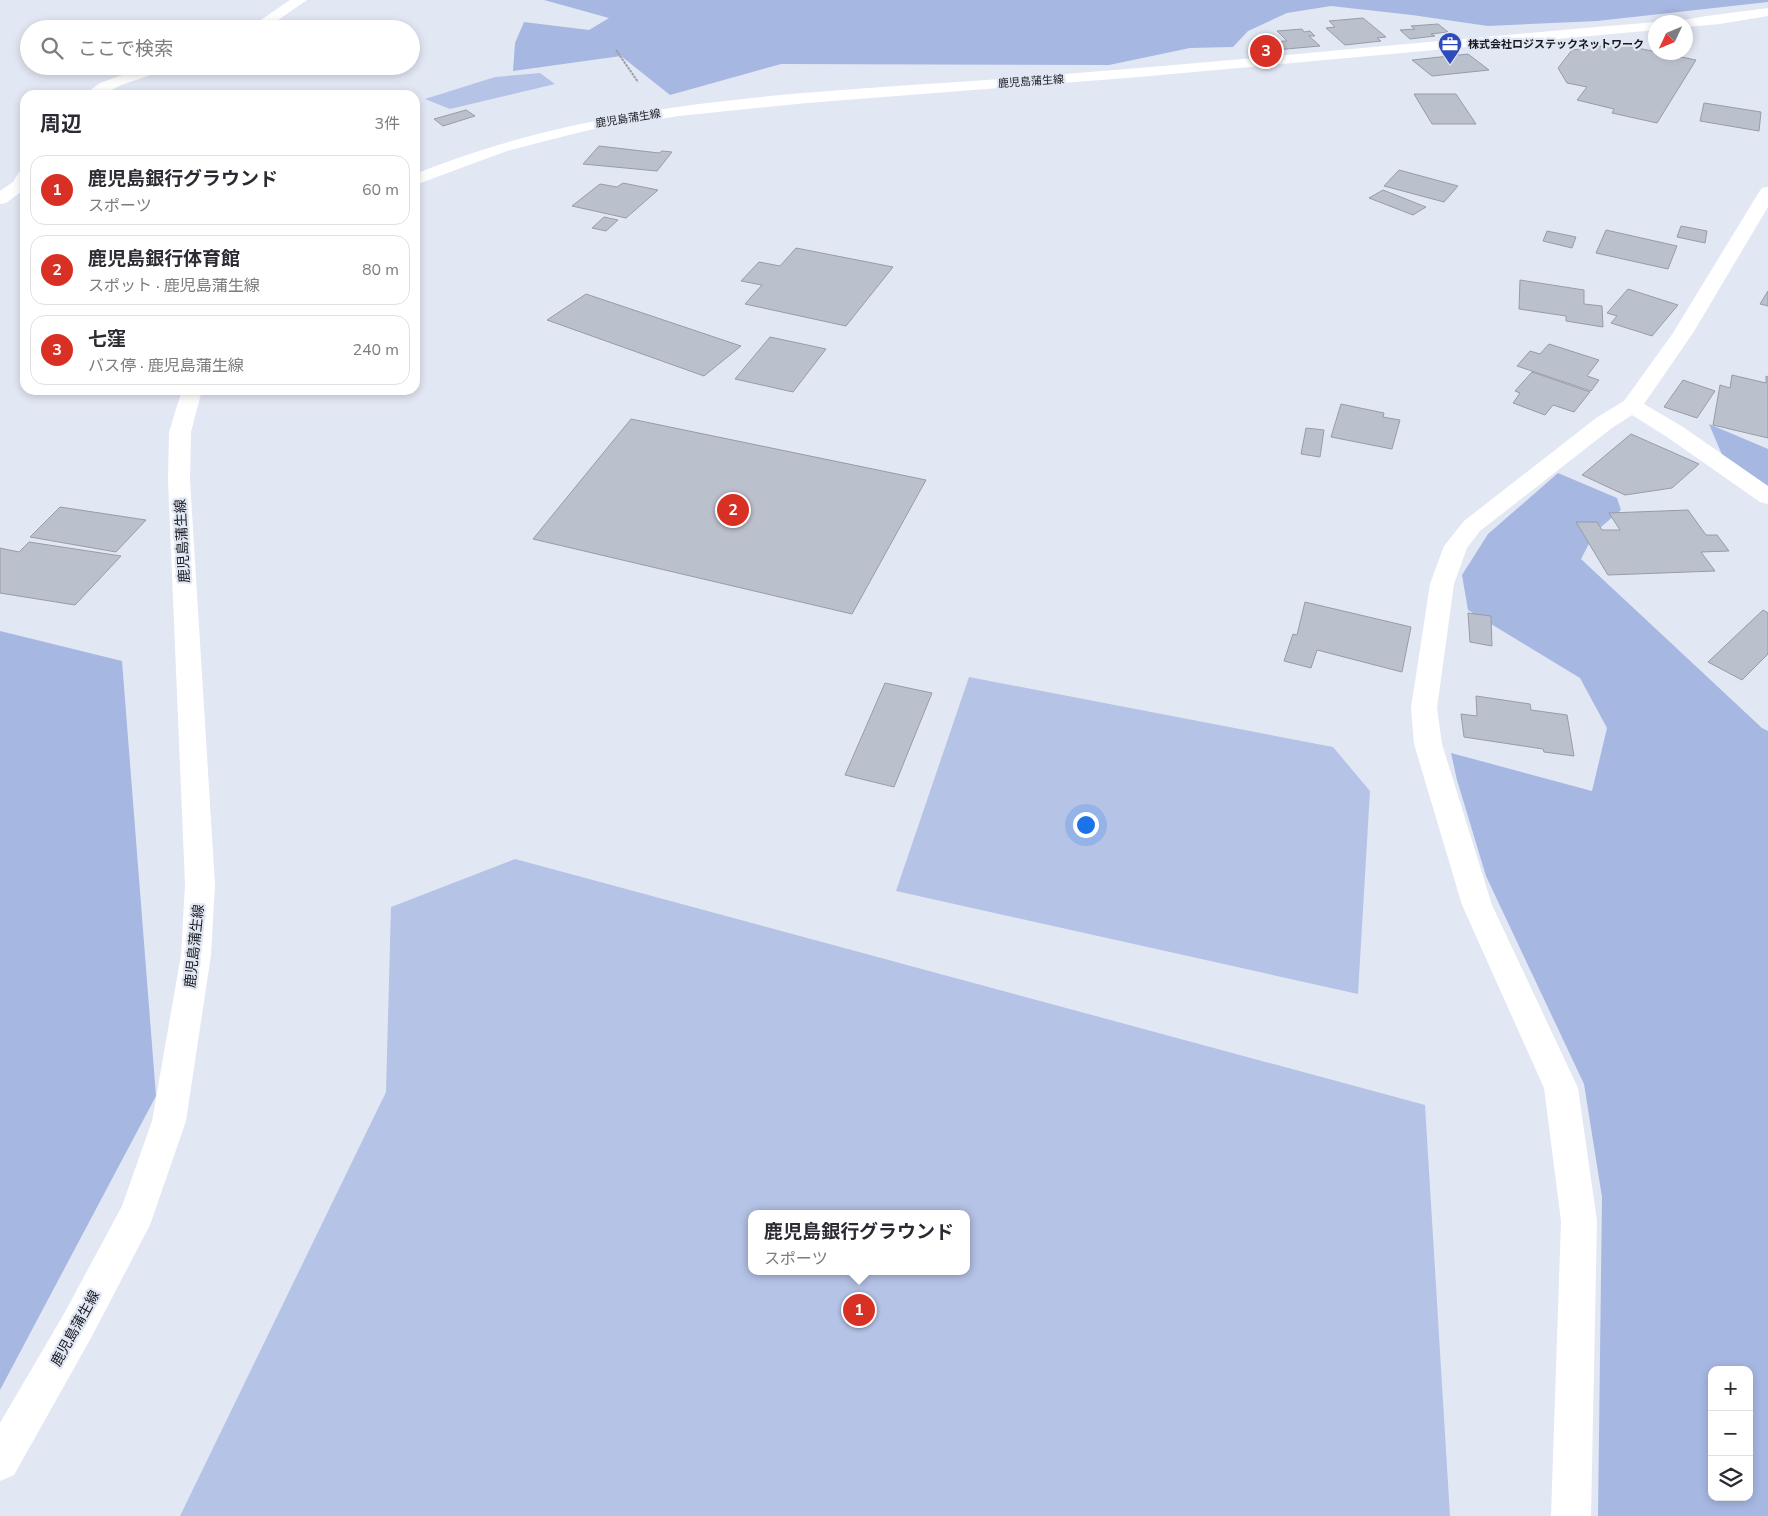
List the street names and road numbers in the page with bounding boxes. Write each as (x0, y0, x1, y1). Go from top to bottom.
street label: 鹿児島蒲生線 (998, 72, 1064, 91)
street label: 鹿児島蒲生線 (594, 106, 662, 131)
street label: 鹿児島蒲生線 (171, 499, 194, 583)
street label: 鹿児島蒲生線 (181, 903, 208, 989)
street label: 鹿児島蒲生線 (47, 1287, 104, 1370)

